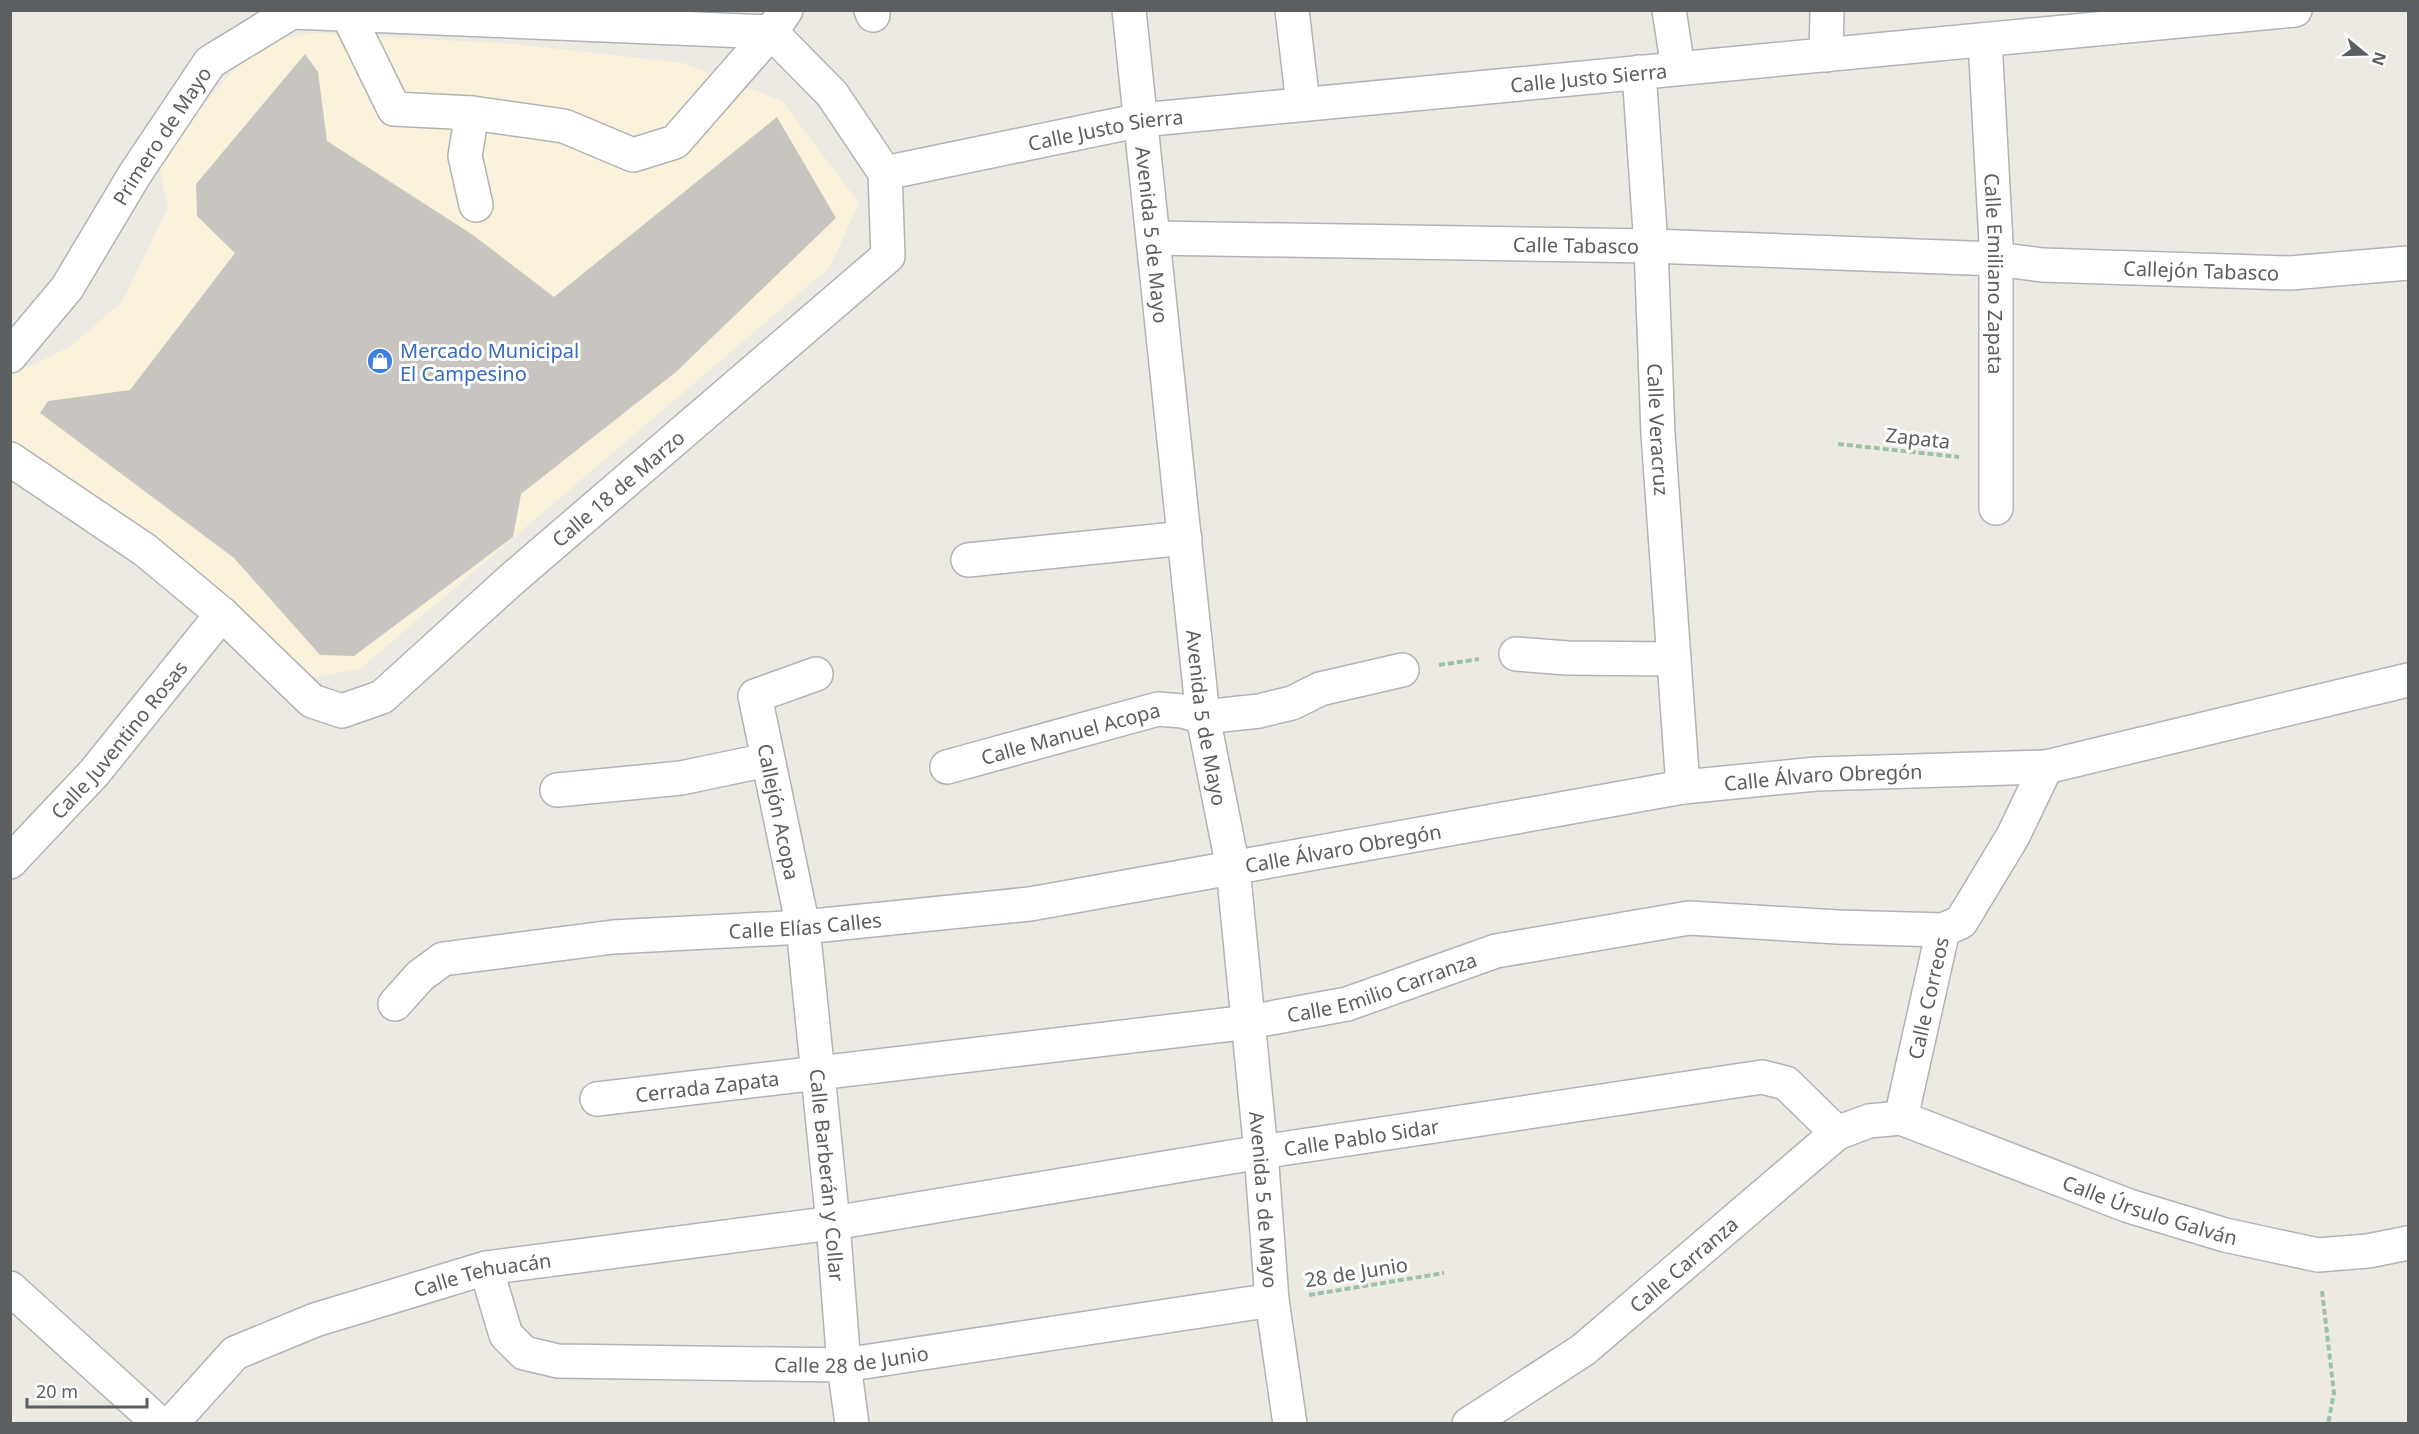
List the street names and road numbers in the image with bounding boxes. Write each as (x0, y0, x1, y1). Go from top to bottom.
street label: Calle Justo Sierra (1509, 56, 1668, 98)
street label: Primero de Mayo (106, 61, 217, 210)
street label: Calle Justo Sierra (1025, 103, 1184, 157)
street label: Avenida 5 de Mayo (1130, 145, 1175, 325)
street label: Calle Emiliano Zapata (1979, 172, 2010, 375)
street label: Calle Tabasco (1513, 230, 1639, 259)
street label: Callejón Tabasco (2123, 254, 2280, 286)
street label: Calle Veracruz (1642, 363, 1676, 496)
street label: Zapata (1884, 421, 1952, 455)
street label: Calle 18 de Marzo (546, 424, 690, 553)
street label: Avenida 5 de Mayo (1180, 628, 1234, 808)
street label: Calle Juventino Rosas (44, 654, 193, 825)
street label: Calle Manuel Acopa (978, 696, 1163, 771)
street label: Callejón Acopa (752, 741, 806, 882)
street label: Calle Álvaro Obregón (1723, 757, 1923, 796)
street label: Calle Álvaro Obregón (1243, 817, 1443, 879)
street label: Calle Elías Calles (728, 906, 883, 944)
street label: Calle Correos (1901, 934, 1955, 1062)
street label: Calle Emilio Carranza (1285, 945, 1480, 1028)
street label: Cerrada Zapata (634, 1064, 781, 1108)
street label: Calle Barberán y Collar (804, 1067, 851, 1282)
street label: Avenida 5 de Mayo (1244, 1110, 1285, 1289)
street label: Calle Pablo Sidar (1282, 1112, 1441, 1162)
street label: Calle Úrsulo Galván (2059, 1168, 2240, 1251)
street label: Calle Carranza (1623, 1210, 1744, 1318)
street label: Calle Tehuacán (410, 1246, 553, 1303)
street label: 28 de Junio (1302, 1251, 1410, 1293)
street label: Calle 28 de Junio (774, 1339, 930, 1379)

